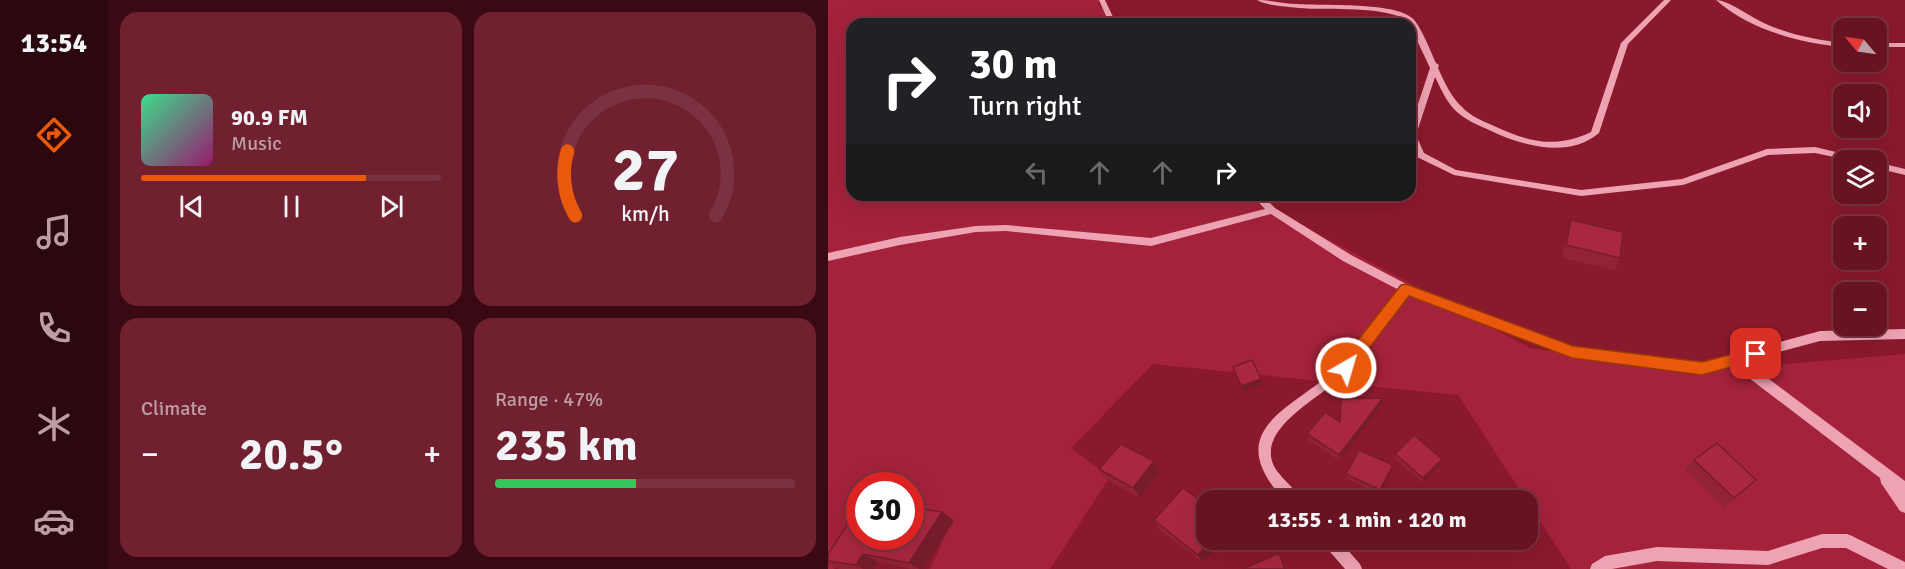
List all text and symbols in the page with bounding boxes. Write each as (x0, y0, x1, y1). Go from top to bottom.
north arrow (1833, 18, 1887, 72)
map controls (1833, 18, 1887, 336)
text: 13:54 (21, 27, 87, 60)
text: 30 m (969, 39, 1058, 90)
icon: right (870, 42, 948, 120)
button: sound (1833, 84, 1887, 138)
text: Turn right (969, 90, 1082, 123)
text: 90.9 FM (231, 104, 308, 131)
icon: directions (33, 114, 75, 156)
text: Music (231, 131, 282, 156)
text: 27 (611, 131, 679, 208)
button: layers (1833, 150, 1887, 204)
icon: left (1020, 156, 1053, 189)
icon: ahead (1083, 156, 1116, 189)
icon: ahead (1146, 156, 1179, 189)
icon: right (1209, 156, 1242, 189)
icon: previous (175, 190, 208, 223)
icon: pause (275, 190, 308, 223)
icon: next (375, 190, 408, 223)
text: km/h (621, 201, 669, 227)
icon: music (33, 211, 75, 253)
button: + (1833, 216, 1887, 270)
button: − (1833, 282, 1887, 336)
icon: phone (33, 307, 75, 349)
pin (1730, 328, 1781, 379)
position arrow (1314, 336, 1378, 400)
icon: arrive (1739, 337, 1772, 370)
text: Range · 47% (495, 387, 603, 412)
text: Climate (141, 396, 207, 421)
icon: climate (33, 403, 75, 445)
text: 235 km (495, 418, 638, 473)
text: 20.5° (239, 427, 343, 482)
text: − (141, 434, 159, 475)
text: + (423, 434, 441, 475)
speed limit sign: 30 (846, 472, 924, 550)
icon: car (33, 500, 75, 542)
text: 13:55 · 1 min · 120 m (1267, 506, 1467, 533)

